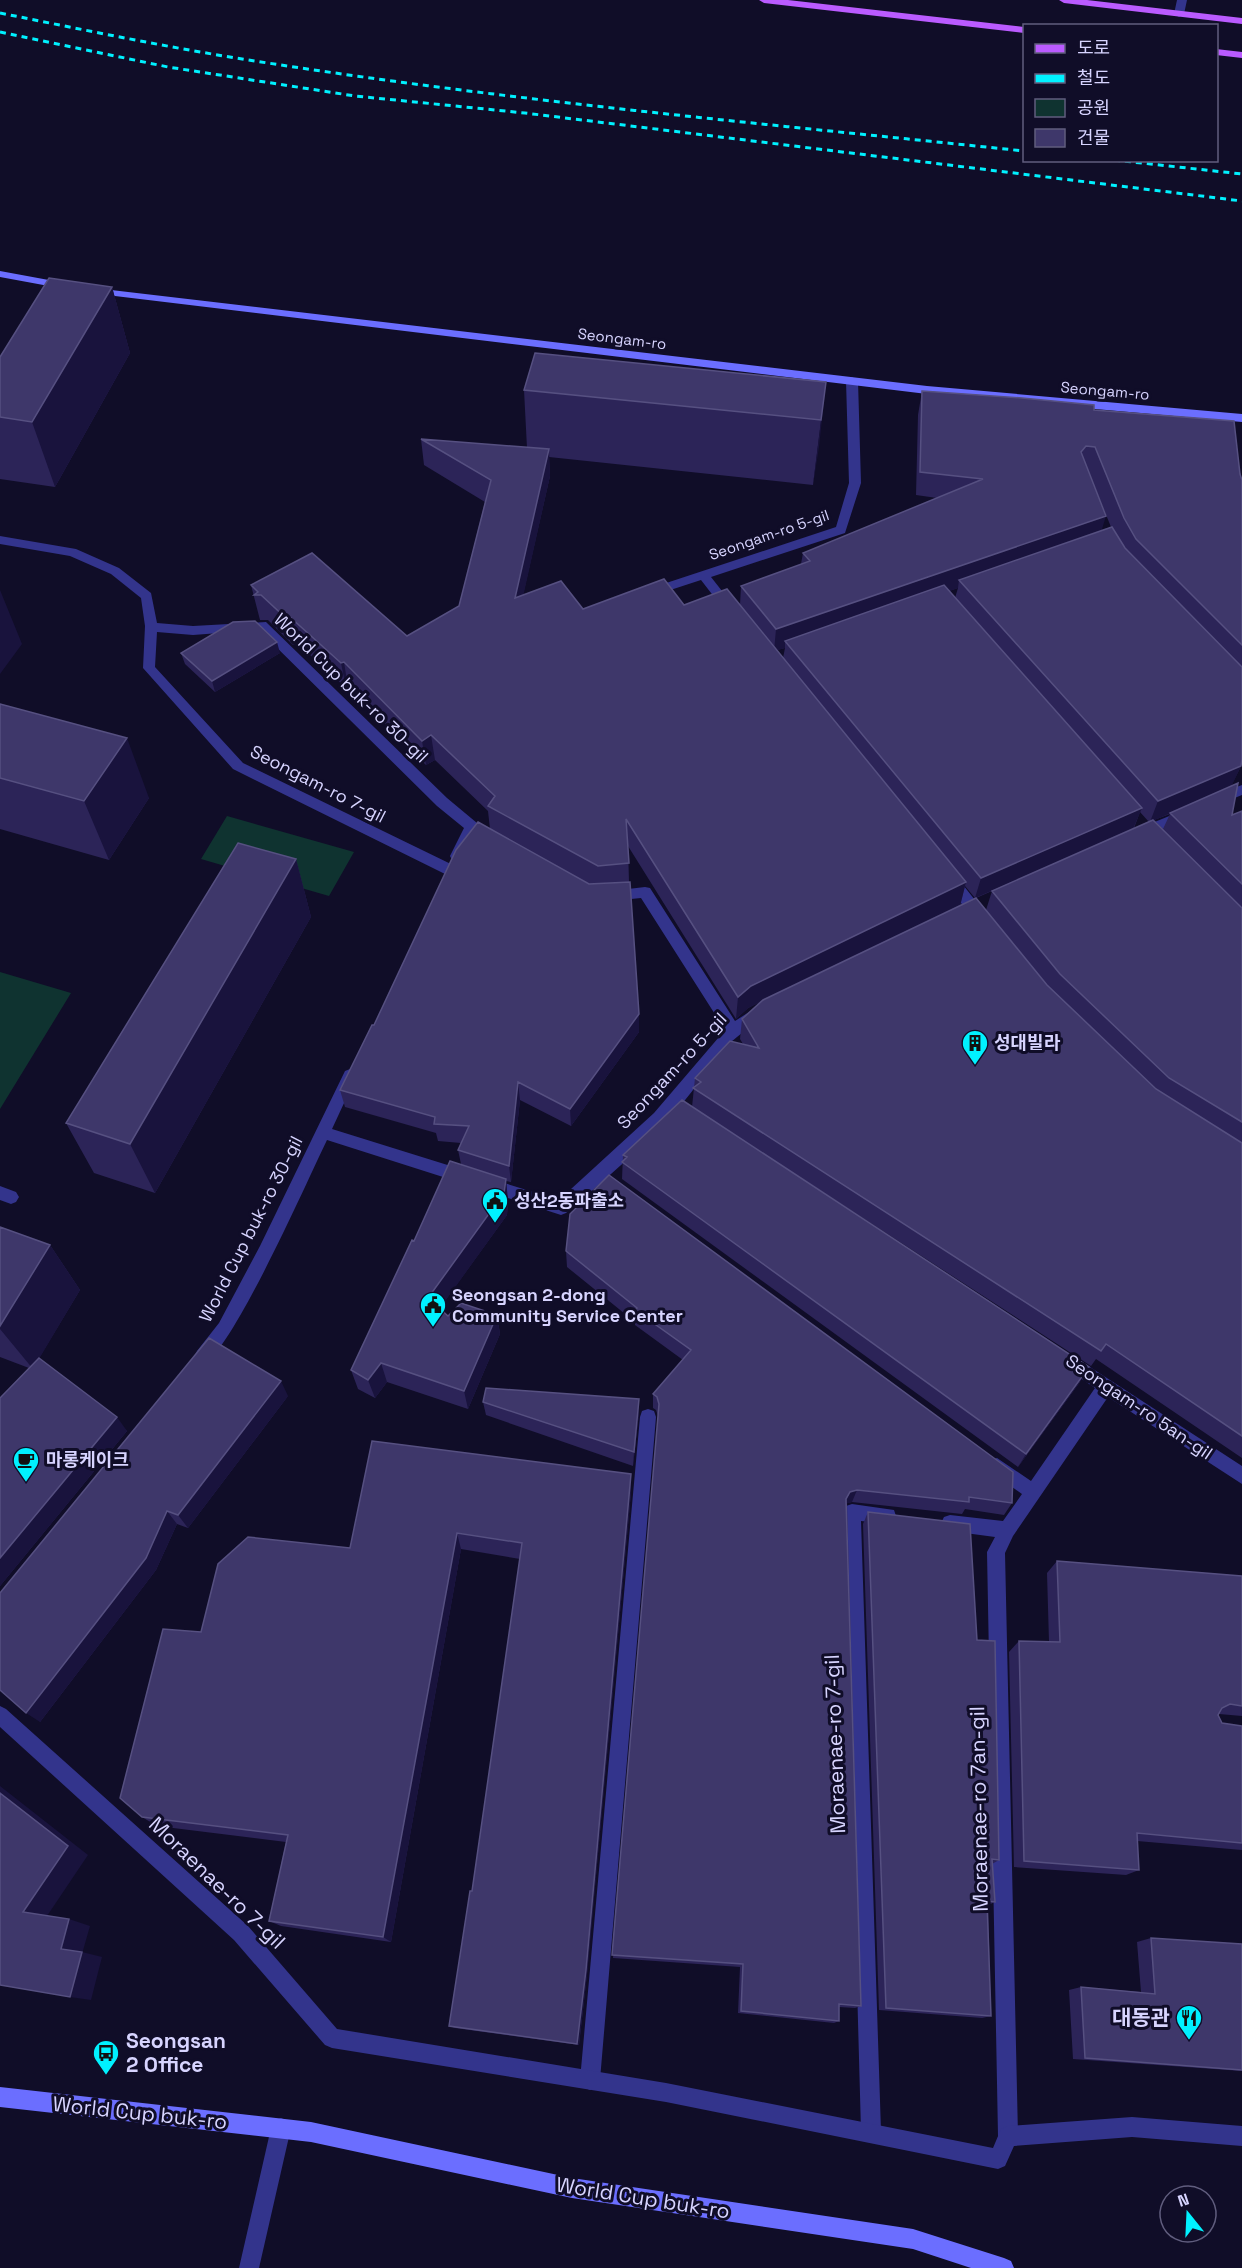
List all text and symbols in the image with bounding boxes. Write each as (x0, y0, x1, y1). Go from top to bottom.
legend (1023, 24, 1218, 162)
text: 도로 (1077, 36, 1110, 59)
text: 철도 (1077, 66, 1110, 89)
text: 공원 (1077, 96, 1110, 119)
text: 건물 (1077, 126, 1110, 149)
street label: Seongam-ro (577, 324, 667, 353)
street label: Seongam-ro (1060, 377, 1150, 404)
street label: Seongam-ro 5-gil (706, 505, 831, 564)
street label: World Cup buk-ro 30-gil (269, 608, 433, 767)
street label: Seongam-ro 7-gil (246, 739, 390, 828)
street label: Seongam-ro 5-gil (612, 1008, 732, 1134)
building icon: 성대빌라 (960, 1028, 990, 1066)
place label: 성대빌라 (994, 1031, 1061, 1054)
street label: World Cup buk-ro 30-gil (194, 1132, 308, 1326)
public building icon: 성산2동파출소 (480, 1186, 510, 1224)
place label: 성산2동파출소 (514, 1189, 624, 1212)
place label: Seongsan 2-dong Community Service Center (452, 1283, 683, 1327)
public building icon: Seongsan 2-dong Community Service Center (418, 1290, 448, 1328)
street label: Seongam-ro 5an-gil (1061, 1349, 1217, 1464)
cafe icon: 마롱케이크 (11, 1445, 41, 1483)
place label: 마롱케이크 (46, 1448, 129, 1471)
street label: Moraenae-ro 7-gil (818, 1654, 851, 1834)
street label: Moraenae-ro 7an-gil (963, 1706, 994, 1912)
street label: Moraenae-ro 7-gil (143, 1811, 291, 1955)
restaurant icon: 대동관 (1174, 2003, 1204, 2041)
place label: 대동관 (1112, 2004, 1170, 2031)
place label: Seongsan 2 Office (126, 2027, 226, 2078)
bus stop icon: Seongsan 2 Office (91, 2038, 121, 2076)
street label: World Cup buk-ro (51, 2090, 229, 2135)
street label: World Cup buk-ro (554, 2170, 732, 2225)
north arrow (1158, 2184, 1218, 2244)
text: N (1175, 2189, 1192, 2212)

